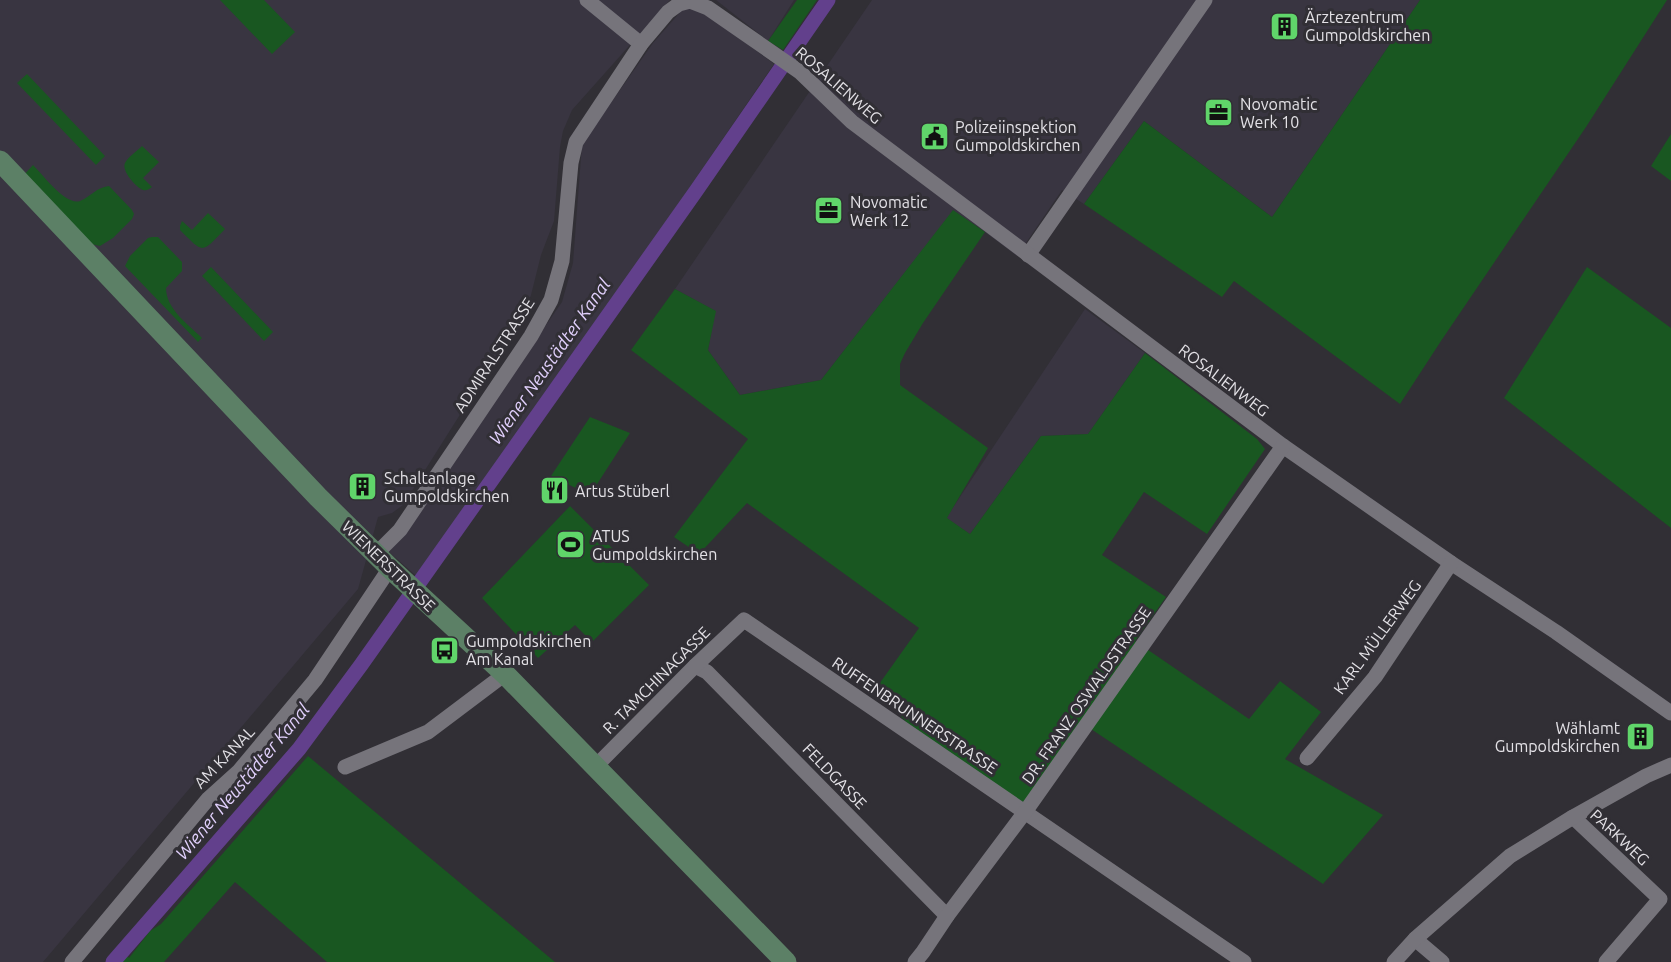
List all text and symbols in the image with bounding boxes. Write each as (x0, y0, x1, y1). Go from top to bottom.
place label: Ärztezentrum Gumpoldskirchen (1305, 8, 1430, 44)
building icon: Ärztezentrum Gumpoldskirchen (1268, 10, 1300, 42)
street label: ROSALIENWEG (792, 43, 886, 127)
place label: Novomatic Werk 10 (1240, 95, 1318, 131)
office icon: Novomatic Werk 10 (1203, 97, 1235, 129)
place label: Polizeiinspektion Gumpoldskirchen (955, 118, 1080, 154)
public building icon: Polizeiinspektion Gumpoldskirchen (918, 120, 950, 152)
place label: Novomatic Werk 12 (850, 193, 928, 229)
office icon: Novomatic Werk 12 (813, 195, 845, 227)
water label: Wiener Neustädter Kanal (484, 274, 614, 448)
street label: ADMIRALSTRASSE (450, 294, 538, 416)
street label: ROSALIENWEG (1175, 340, 1273, 420)
place label: Schaltanlage Gumpoldskirchen (384, 469, 509, 505)
building icon: Schaltanlage Gumpoldskirchen (347, 471, 379, 503)
restaurant icon: Artus Stüberl (538, 475, 570, 507)
place label: Artus Stüberl (575, 482, 670, 500)
street label: WIENERSTRASSE (339, 517, 439, 615)
place label: ATUS Gumpoldskirchen (592, 527, 717, 563)
sports icon: ATUS Gumpoldskirchen (555, 529, 587, 561)
street label: KARL MÜLLERWEG (1330, 576, 1424, 698)
street label: DR. FRANZ OSWALDSTRASSE (1018, 603, 1154, 787)
street label: R. TAMCHINAGASSE (599, 623, 713, 737)
place label: Gumpoldskirchen Am Kanal (466, 632, 591, 668)
bus stop icon: Gumpoldskirchen Am Kanal (429, 634, 461, 666)
street label: RUFFENBRUNNERSTRASSE (829, 653, 1001, 777)
water label: Wiener Neustädter Kanal (171, 699, 313, 863)
place label: Wählamt Gumpoldskirchen (1495, 719, 1621, 755)
building icon: Wählamt Gumpoldskirchen (1625, 721, 1657, 753)
street label: AM KANAL (190, 722, 258, 792)
street label: FELDGASSE (799, 740, 871, 812)
street label: PARKWEG (1587, 805, 1653, 869)

